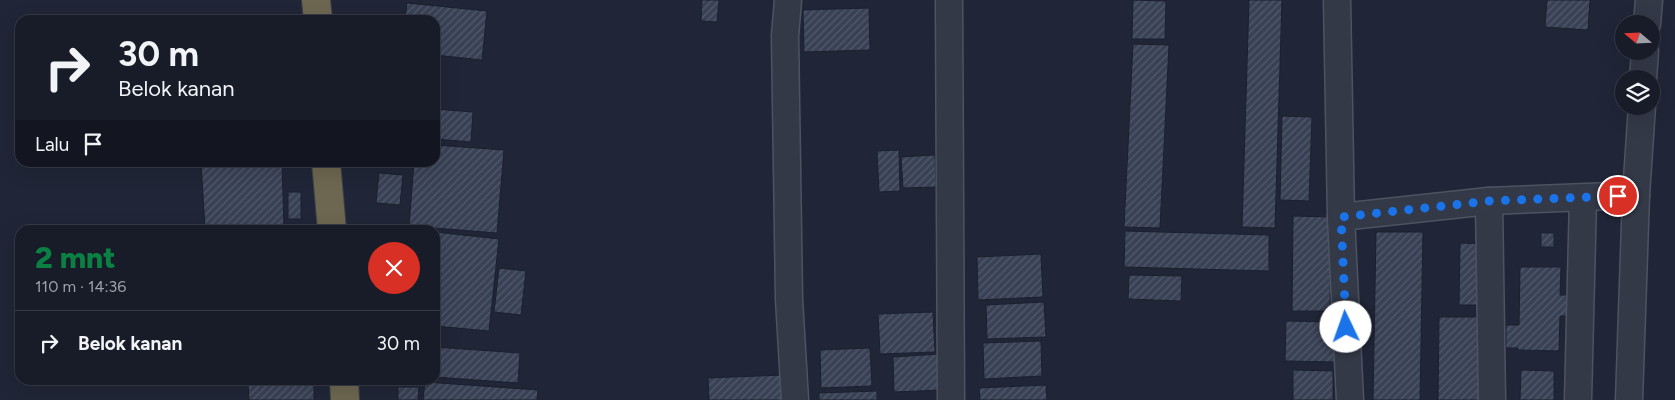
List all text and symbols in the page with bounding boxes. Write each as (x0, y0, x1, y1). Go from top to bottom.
north arrow (1615, 15, 1660, 60)
map controls (1615, 15, 1660, 115)
text: 30 m (118, 33, 199, 75)
icon: right (35, 35, 100, 100)
button: layers (1615, 70, 1660, 115)
text: Belok kanan (118, 75, 235, 102)
icon: arrive (79, 130, 107, 158)
text: Lalu (35, 133, 69, 156)
pin (1597, 175, 1639, 217)
icon: arrive (1604, 182, 1632, 210)
text: 2 mnt (35, 239, 116, 276)
button: close (368, 242, 420, 294)
text: 110 m · 14:36 (35, 277, 126, 296)
position arrow (1319, 300, 1371, 352)
icon: right (35, 329, 63, 357)
text: Belok kanan (78, 332, 182, 355)
text: 30 m (377, 332, 420, 355)

